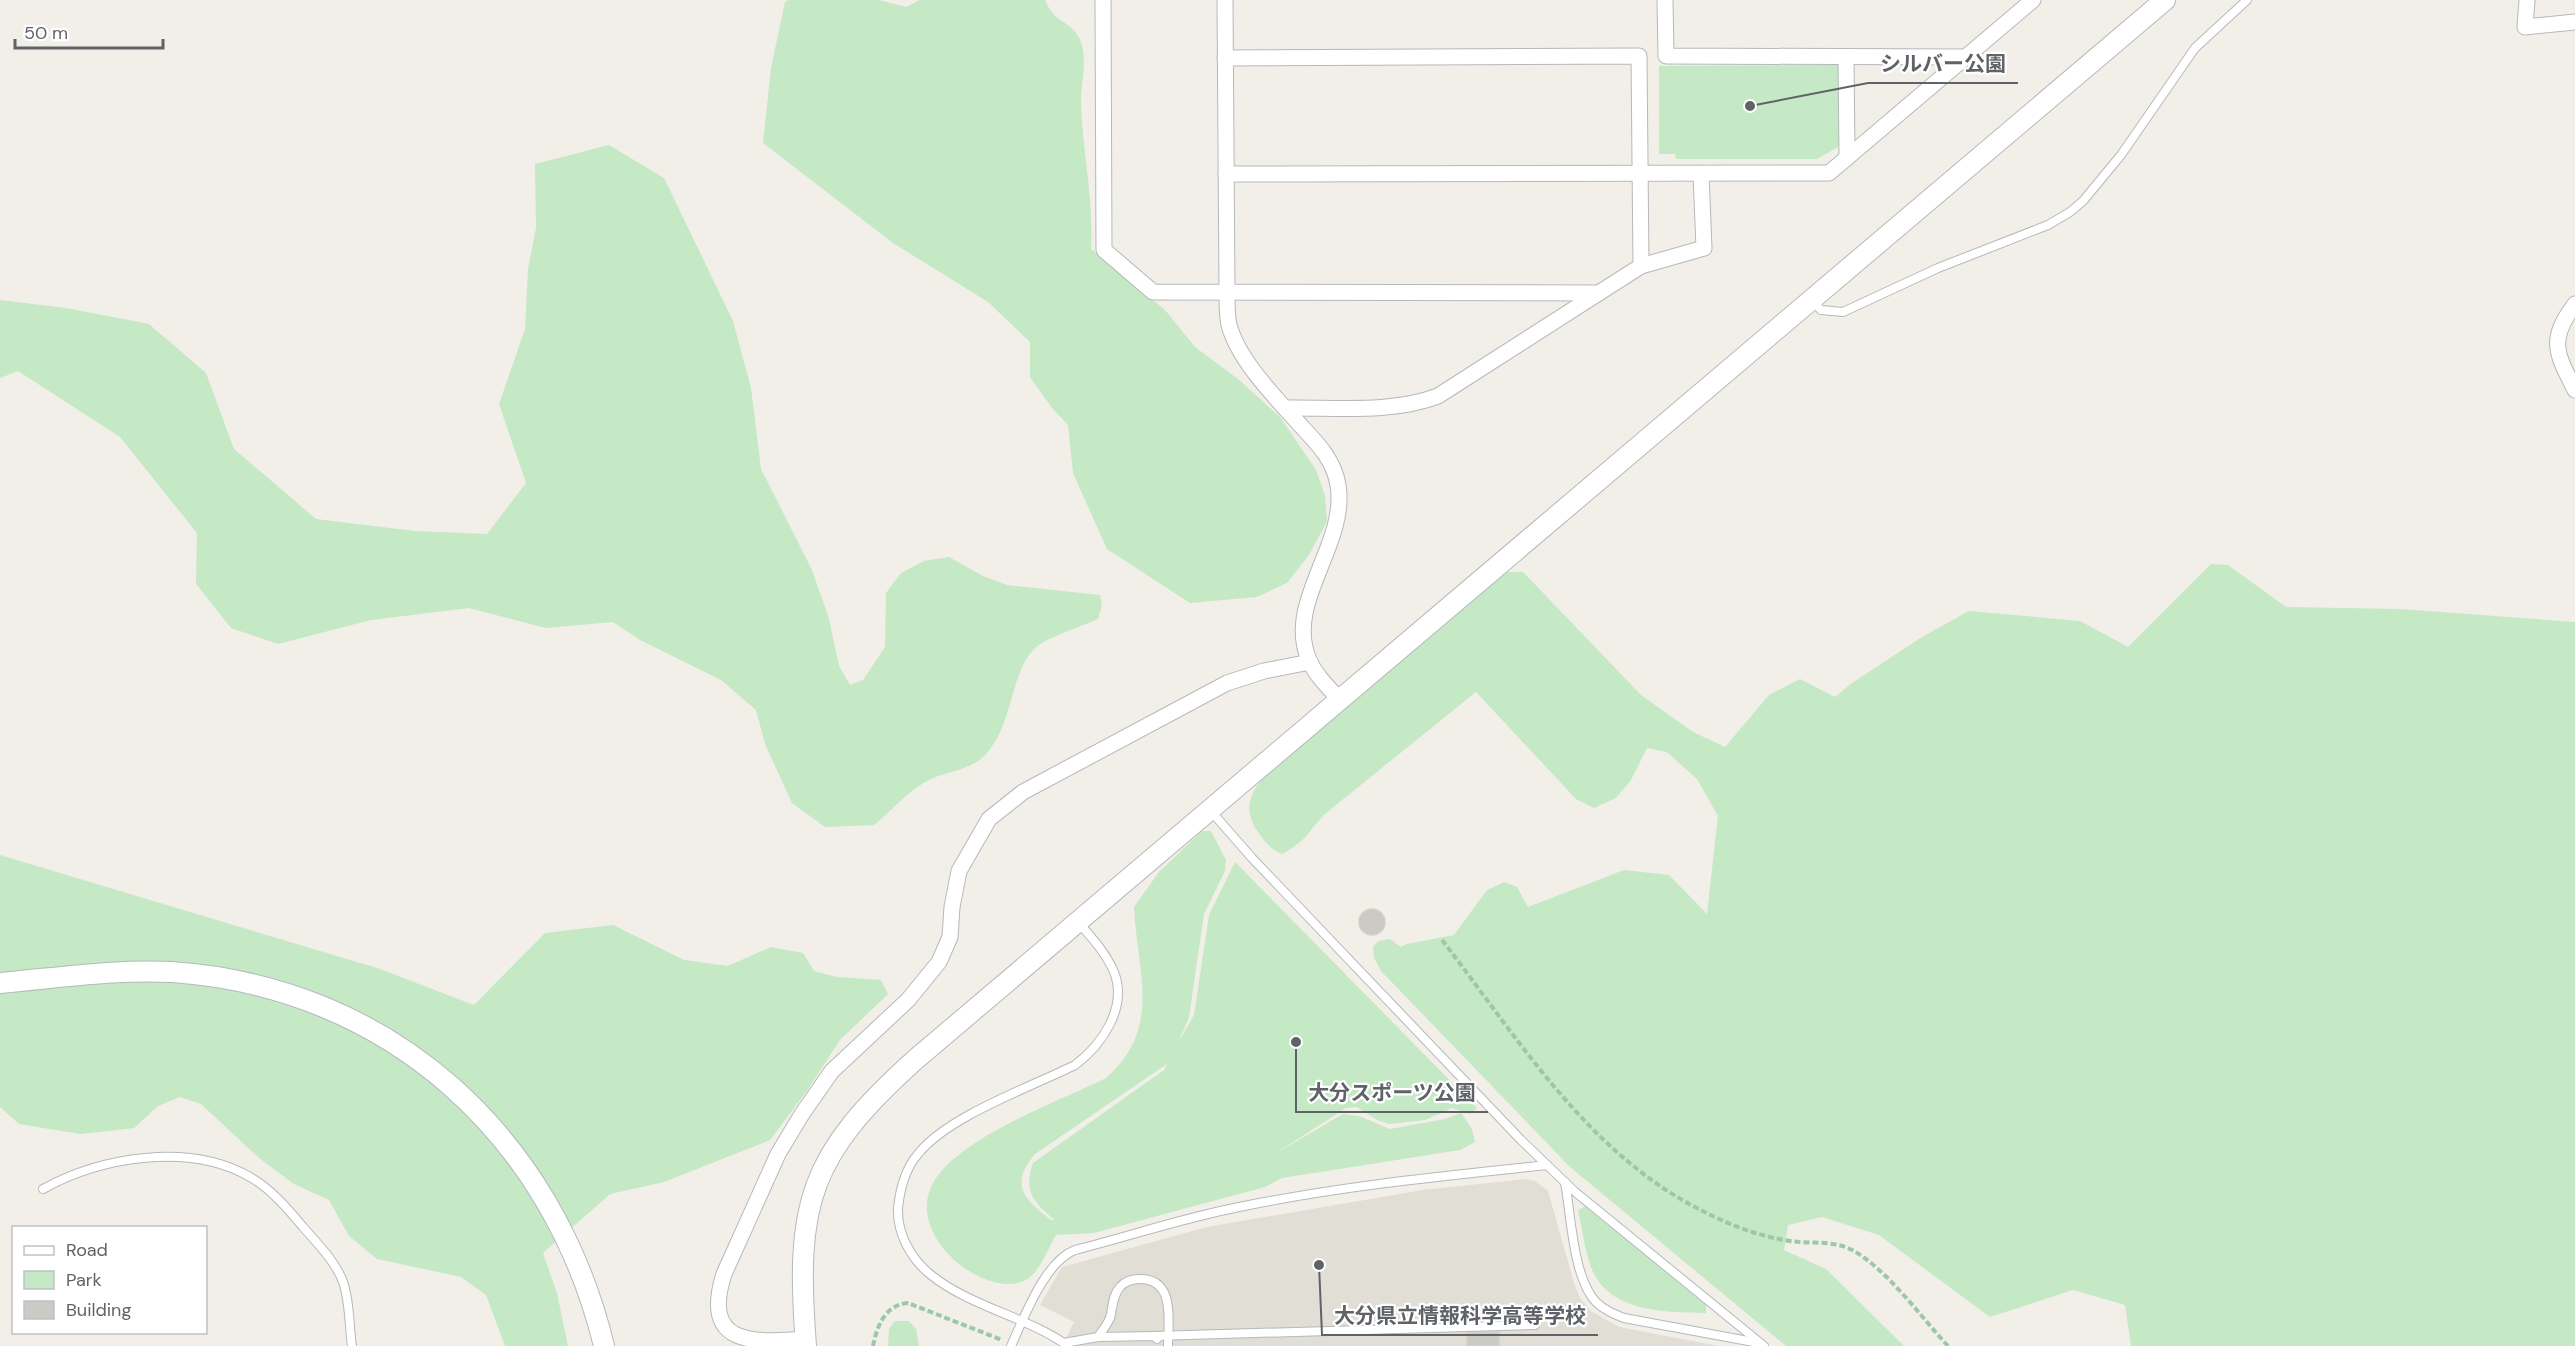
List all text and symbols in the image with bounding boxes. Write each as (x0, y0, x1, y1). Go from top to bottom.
scale bar (15, 12, 164, 50)
text: 50 m (24, 21, 68, 45)
callout: シルバー公園 (1868, 44, 2018, 83)
text: シルバー公園 (1880, 50, 2006, 78)
callout: 大分スポーツ公園 (1296, 1073, 1488, 1112)
text: 大分スポーツ公園 (1308, 1079, 1476, 1107)
legend (12, 1226, 207, 1334)
text: Road (66, 1238, 108, 1262)
text: Park (66, 1268, 102, 1292)
callout: 大分県立情報科学高等学校 (1322, 1296, 1598, 1335)
text: Building (66, 1298, 131, 1322)
text: 大分県立情報科学高等学校 (1334, 1302, 1586, 1330)

